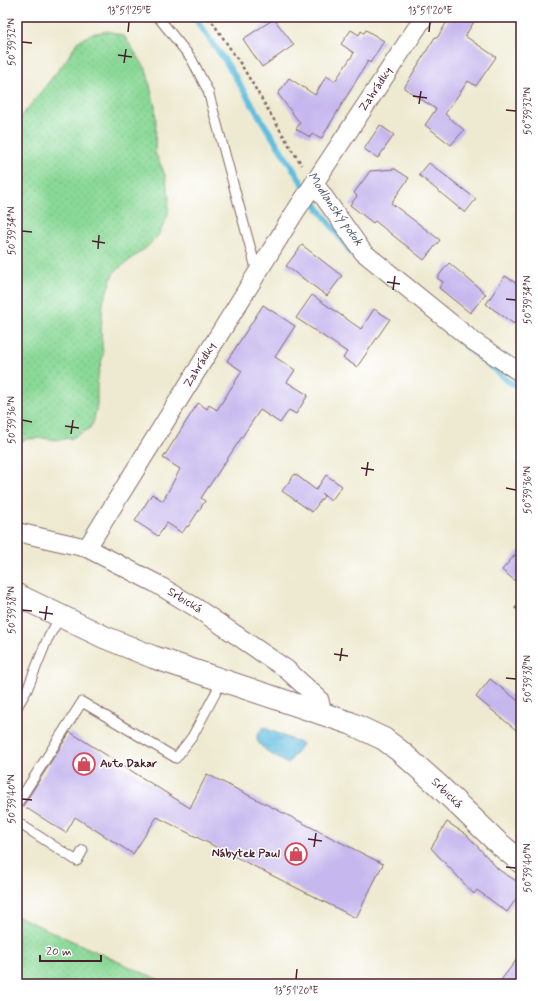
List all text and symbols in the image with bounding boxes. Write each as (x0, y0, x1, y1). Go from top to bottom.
text: 13°51'25"E (107, 4, 151, 18)
text: 13°51'20"E (408, 4, 452, 18)
text: 50°39'32"N (5, 18, 19, 66)
street label: Zahrádky (355, 64, 397, 115)
text: 50°39'32"N (521, 87, 535, 135)
water label: Modlanský potok (303, 169, 367, 250)
text: 50°39'34"N (5, 206, 19, 255)
text: 50°39'34"N (521, 275, 535, 324)
street label: Zahrádky (180, 339, 220, 391)
text: 50°39'36"N (5, 396, 19, 444)
text: 50°39'36"N (521, 466, 535, 514)
street label: Srbická (164, 584, 206, 618)
text: 50°39'38"N (5, 586, 19, 634)
text: 50°39'38"N (521, 655, 535, 703)
shop icon: Auto Dakar (71, 751, 97, 777)
place label: Auto Dakar (100, 756, 157, 772)
text: 50°39'40"N (5, 774, 19, 824)
street label: Srbická (427, 774, 466, 813)
shop icon: Nábytek Paul (283, 841, 309, 867)
text: 50°39'40"N (521, 843, 535, 893)
place label: Nábytek Paul (212, 846, 281, 862)
scale bar (40, 937, 101, 963)
text: 20 m (46, 944, 72, 960)
text: 13°51'20"E (274, 984, 318, 998)

